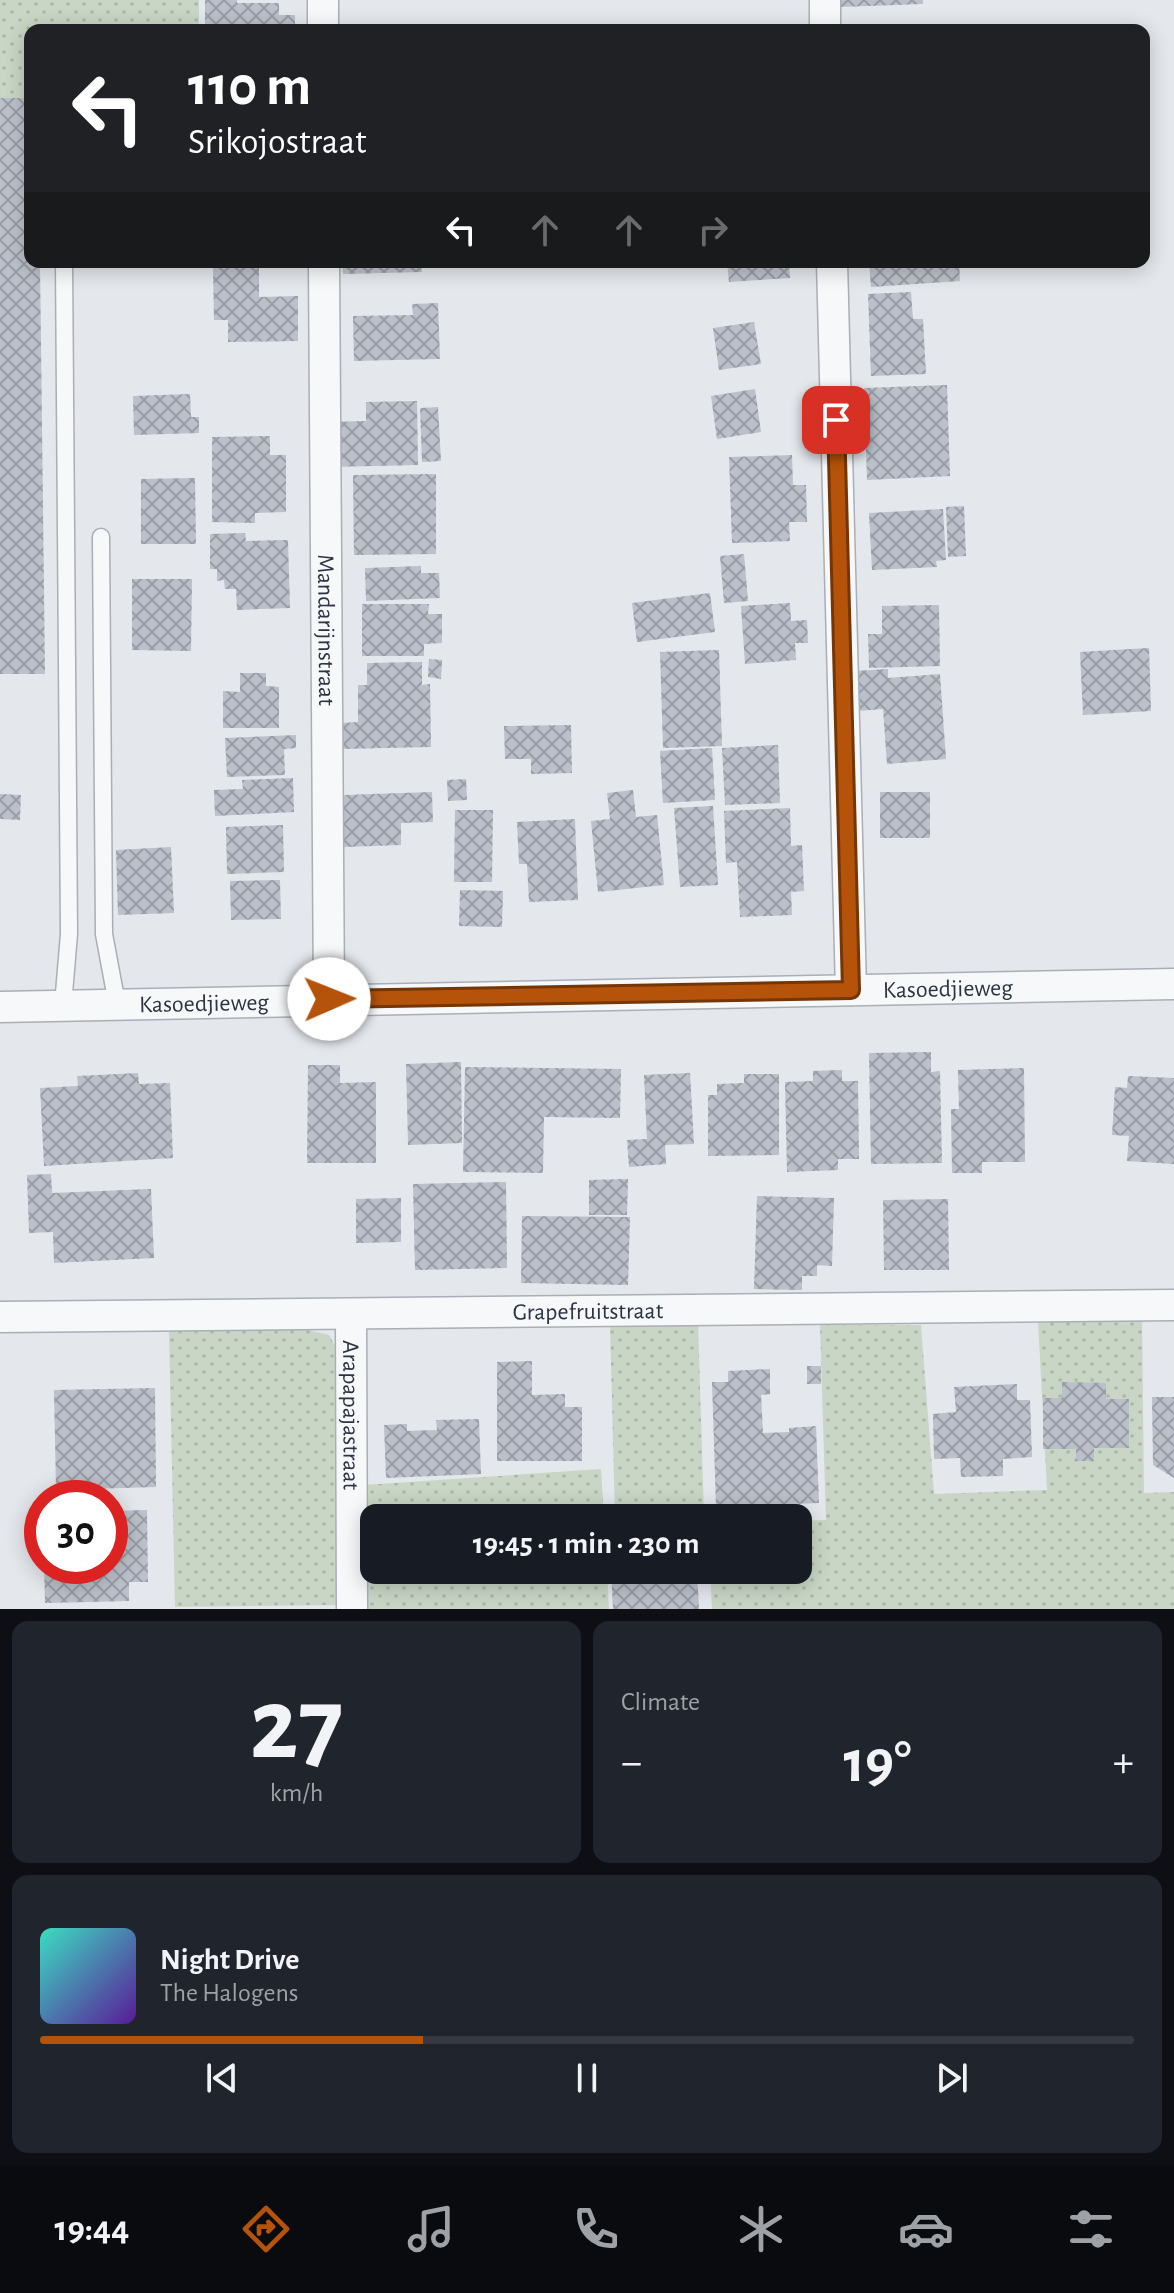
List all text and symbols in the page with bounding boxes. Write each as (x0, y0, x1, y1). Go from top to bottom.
icon: left (56, 56, 160, 160)
text: 110 m (188, 59, 311, 115)
text: Srikojostraat (188, 124, 367, 160)
icon: left (439, 208, 483, 252)
icon: ahead (523, 208, 567, 252)
icon: ahead (607, 208, 651, 252)
icon: right (691, 208, 735, 252)
pin (802, 386, 870, 454)
icon: arrive (814, 398, 858, 442)
street label: Mandarijnstraat (313, 554, 338, 706)
position arrow (287, 957, 371, 1041)
street label: Kasoedjieweg (883, 976, 1013, 1003)
street label: Kasoedjieweg (139, 991, 269, 1017)
street label: Grapefruitstraat (513, 1299, 664, 1325)
street label: Arapapajastraat (338, 1340, 363, 1491)
speed limit sign: 30 (24, 1480, 128, 1584)
text: 19:45 · 1 min · 230 m (473, 1529, 699, 1559)
text: 27 (250, 1674, 343, 1778)
text: Climate (621, 1689, 700, 1715)
text: 19° (843, 1733, 912, 1793)
text: − (621, 1741, 642, 1785)
text: + (1113, 1741, 1134, 1785)
text: km/h (270, 1780, 323, 1806)
text: Night Drive (160, 1945, 299, 1975)
text: The Halogens (160, 1980, 298, 2006)
icon: previous (200, 2056, 244, 2100)
icon: pause (565, 2056, 609, 2100)
icon: next (930, 2056, 974, 2100)
icon: directions (238, 2201, 294, 2257)
icon: music (403, 2201, 459, 2257)
icon: phone (568, 2201, 624, 2257)
icon: climate (733, 2201, 789, 2257)
icon: car (898, 2201, 954, 2257)
icon: filters (1063, 2201, 1119, 2257)
text: 19:44 (55, 2211, 129, 2247)

